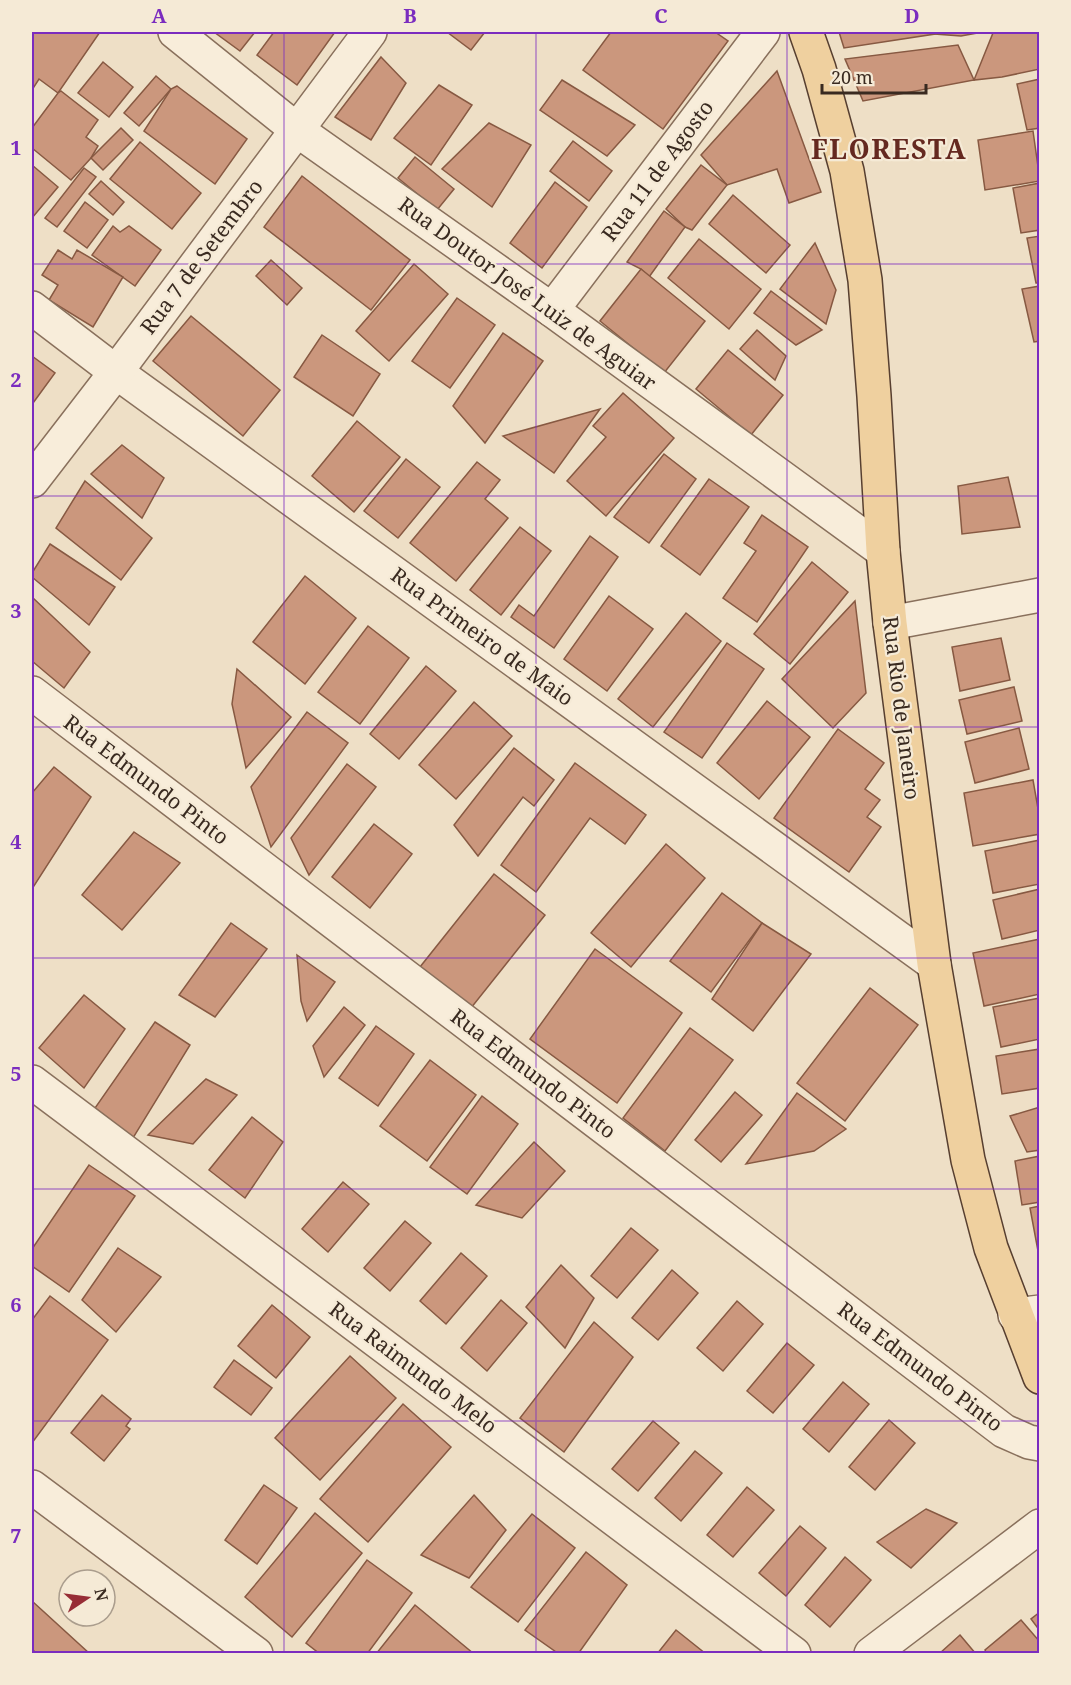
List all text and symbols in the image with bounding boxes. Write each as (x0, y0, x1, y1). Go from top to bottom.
text: A (151, 2, 167, 29)
text: B (403, 2, 417, 29)
text: C (654, 2, 668, 29)
text: D (904, 2, 920, 29)
scale bar (822, 57, 926, 95)
text: 20 m (831, 65, 873, 89)
street label: Rua 11 de Agosto (595, 94, 719, 247)
district label: FLORESTA (811, 130, 967, 167)
text: 1 (10, 134, 22, 161)
street label: Rua 7 de Setembro (134, 173, 269, 340)
street label: Rua Doutor José Luiz de Aguiar (393, 190, 662, 396)
text: 2 (10, 366, 22, 393)
street label: Rua Primeiro de Maio (386, 561, 579, 712)
text: 3 (10, 597, 22, 624)
street label: Rua Rio de Janeiro (877, 614, 927, 801)
street label: Rua Edmundo Pinto (58, 708, 235, 851)
text: 4 (10, 828, 22, 855)
street label: Rua Edmundo Pinto (445, 1002, 622, 1145)
text: 5 (10, 1060, 22, 1087)
text: 6 (10, 1291, 22, 1318)
street label: Rua Raimundo Melo (324, 1295, 503, 1440)
street label: Rua Edmundo Pinto (832, 1295, 1009, 1438)
text: 7 (10, 1522, 22, 1549)
north arrow (57, 1568, 117, 1628)
text: N (89, 1586, 114, 1604)

